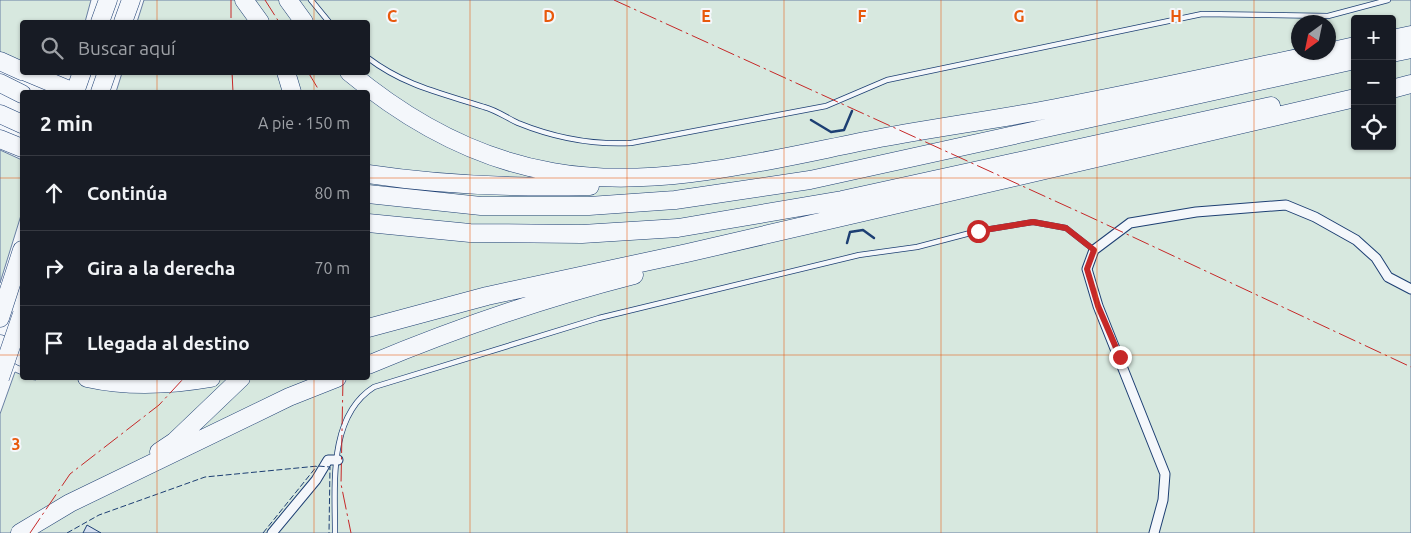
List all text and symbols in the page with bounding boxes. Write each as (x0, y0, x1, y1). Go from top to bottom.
text: C (387, 7, 397, 25)
text: D (543, 7, 555, 25)
text: E (701, 7, 711, 25)
text: F (858, 7, 867, 25)
text: G (1013, 7, 1025, 25)
text: H (1170, 7, 1182, 25)
north arrow (1291, 15, 1336, 60)
map controls (1351, 15, 1396, 150)
button: + (1351, 15, 1396, 60)
search box (20, 20, 370, 75)
icon: search (38, 34, 66, 62)
text: Buscar aquí (78, 37, 176, 59)
button: − (1351, 60, 1396, 105)
button: locate (1351, 105, 1396, 150)
text: 2 min (40, 111, 93, 135)
text: A pie · 150 m (258, 114, 350, 132)
icon: ahead (40, 179, 68, 207)
text: Continúa (87, 182, 168, 204)
text: 80 m (314, 184, 350, 202)
route start (967, 220, 990, 243)
icon: right (40, 254, 68, 282)
text: Gira a la derecha (87, 257, 235, 279)
text: 70 m (314, 259, 350, 277)
icon: arrive (40, 329, 68, 357)
text: Llegada al destino (87, 332, 250, 354)
route end (1109, 346, 1132, 369)
text: 3 (11, 435, 21, 453)

